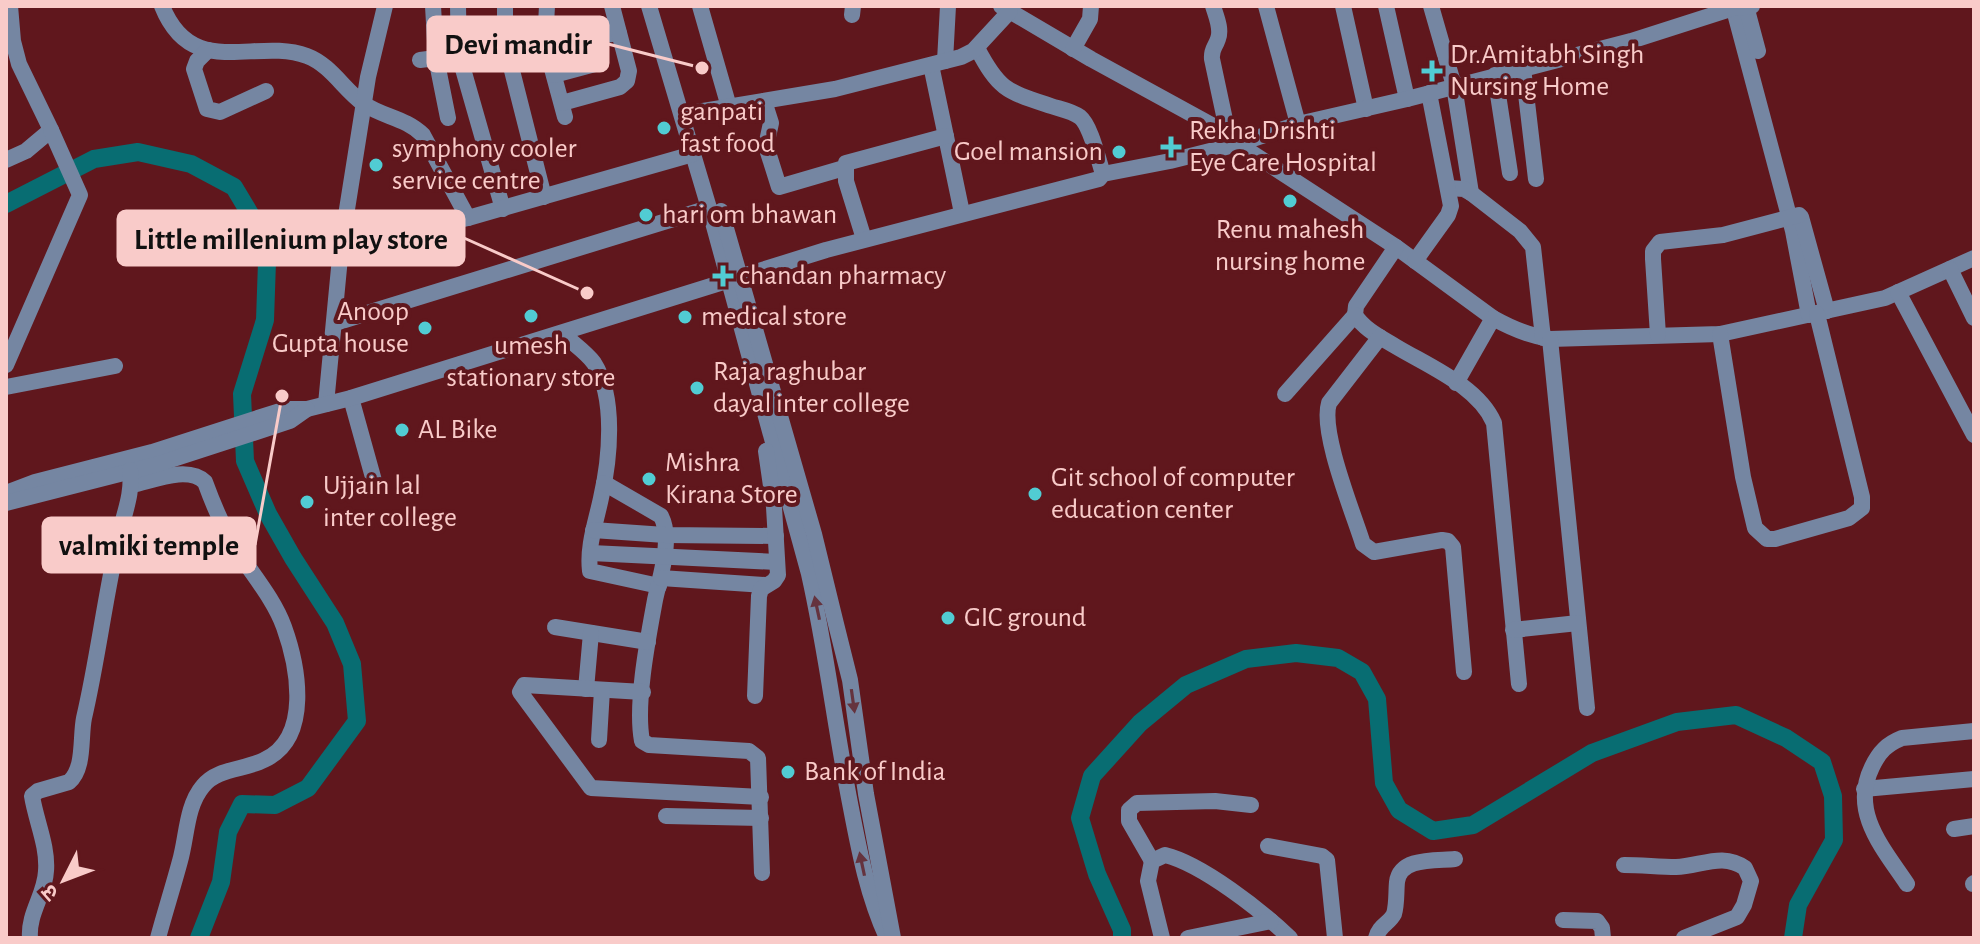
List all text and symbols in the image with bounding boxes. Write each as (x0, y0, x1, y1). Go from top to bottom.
callout: Devi mandir (428, 17, 608, 71)
text: Devi mandir (444, 30, 592, 60)
place label: Dr.Amitabh Singh Nursing Home (1450, 41, 1644, 101)
marker: Dr.Amitabh Singh Nursing Home (1421, 60, 1443, 82)
place label: ganpati fast food (680, 98, 775, 158)
place label: Rekha Drishti Eye Care Hospital (1189, 117, 1377, 177)
marker: ganpati fast food (655, 119, 673, 137)
place label: symphony cooler service centre (392, 135, 577, 195)
marker: Rekha Drishti Eye Care Hospital (1160, 136, 1182, 158)
place label: Goel mansion (954, 138, 1103, 166)
marker: Goel mansion (1110, 143, 1128, 161)
marker: symphony cooler service centre (367, 156, 385, 174)
marker: Renu mahesh nursing home (1281, 192, 1299, 210)
place label: hari om bhawan (662, 201, 837, 229)
marker: hari om bhawan (637, 206, 655, 224)
callout: Little millenium play store (118, 211, 464, 265)
place label: Renu mahesh nursing home (1215, 216, 1365, 276)
text: Little millenium play store (134, 225, 448, 255)
place label: chandan pharmacy (739, 262, 946, 290)
marker: chandan pharmacy (714, 267, 732, 285)
place label: Anoop Gupta house (272, 298, 409, 358)
place label: medical store (701, 303, 847, 331)
marker: umesh stationary store (522, 307, 540, 325)
marker: medical store (676, 308, 694, 326)
marker: Anoop Gupta house (416, 319, 434, 337)
place label: umesh stationary store (447, 332, 615, 392)
place label: Raja raghubar dayal inter college (713, 358, 910, 418)
marker: Raja raghubar dayal inter college (688, 379, 706, 397)
place label: AL Bike (418, 416, 498, 444)
marker: AL Bike (393, 421, 411, 439)
place label: Mishra Kirana Store (665, 449, 798, 509)
place label: Git school of computer education center (1051, 464, 1295, 524)
marker: Mishra Kirana Store (640, 470, 658, 488)
place label: Ujjain lal inter college (323, 472, 457, 532)
marker: Git school of computer education center (1026, 485, 1044, 503)
marker: Ujjain lal inter college (298, 493, 316, 511)
callout: valmiki temple (43, 518, 255, 572)
text: valmiki temple (59, 531, 239, 561)
one-way arrow (810, 596, 823, 621)
place label: GIC ground (964, 604, 1086, 632)
marker: GIC ground (939, 609, 957, 627)
one-way arrow (847, 689, 860, 714)
place label: Bank of India (804, 758, 946, 786)
marker: Bank of India (779, 763, 797, 781)
north arrow (24, 840, 104, 920)
one-way arrow (855, 852, 868, 877)
text: उ (37, 880, 62, 905)

